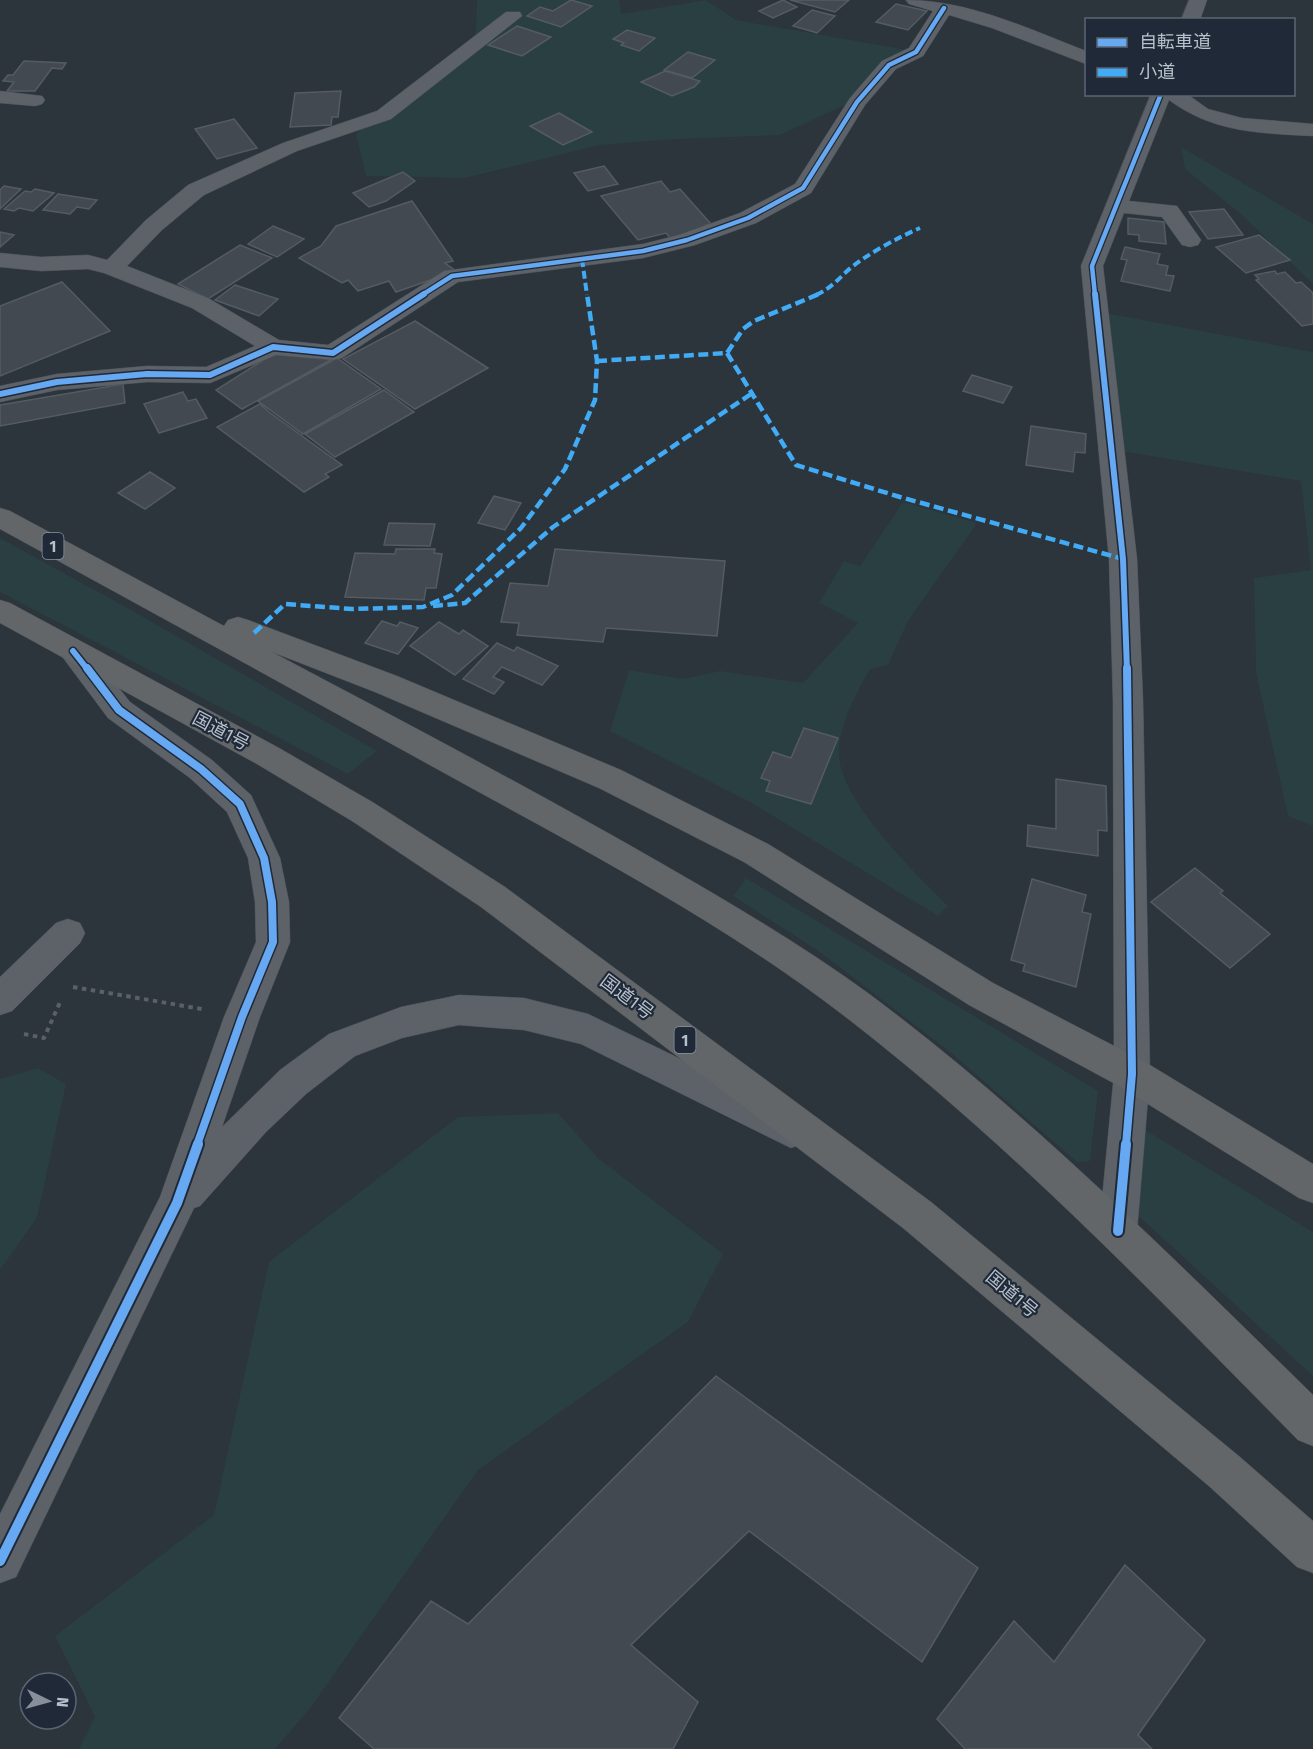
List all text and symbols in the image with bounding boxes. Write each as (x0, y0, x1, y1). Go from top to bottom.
legend (1085, 18, 1295, 96)
text: 自転車道 (1139, 31, 1211, 53)
text: 小道 (1139, 61, 1175, 83)
road number: 1 (42, 533, 64, 559)
street label: 国道1号 (189, 707, 253, 755)
street label: 国道1号 (596, 970, 658, 1024)
road number: 1 (674, 1027, 696, 1053)
street label: 国道1号 (982, 1266, 1042, 1322)
north arrow (18, 1671, 78, 1731)
text: N (53, 1697, 72, 1708)

